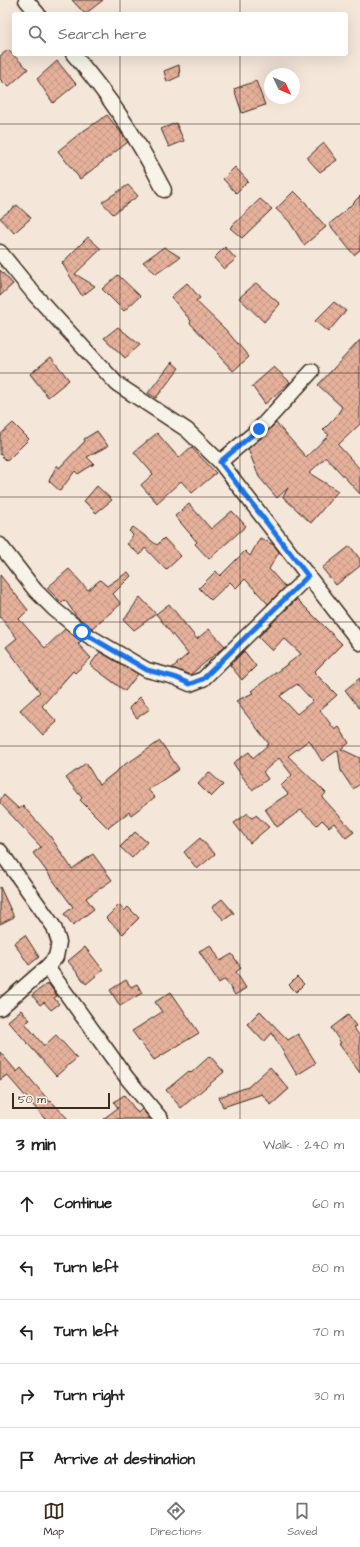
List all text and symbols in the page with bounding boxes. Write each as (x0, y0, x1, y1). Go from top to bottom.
search box (12, 12, 348, 56)
icon: search (26, 23, 48, 45)
text: Search here (58, 24, 147, 45)
north arrow (264, 68, 300, 104)
route end (250, 420, 268, 438)
route start (73, 623, 91, 641)
scale bar (12, 1091, 110, 1110)
text: 50 m (18, 1092, 46, 1107)
text: 3 min (16, 1133, 56, 1157)
text: Walk · 240 m (263, 1136, 344, 1154)
icon: ahead (16, 1193, 38, 1215)
text: Continue (54, 1193, 112, 1214)
text: 60 m (312, 1195, 344, 1213)
icon: left (16, 1257, 38, 1279)
text: Turn left (54, 1257, 118, 1278)
text: 80 m (312, 1259, 344, 1277)
icon: left (16, 1321, 38, 1343)
text: Turn left (54, 1321, 118, 1342)
text: 70 m (312, 1323, 344, 1341)
icon: right (16, 1385, 38, 1407)
text: Turn right (54, 1385, 125, 1406)
text: 30 m (314, 1387, 344, 1405)
icon: arrive (16, 1449, 38, 1471)
text: Arrive at destination (54, 1449, 195, 1470)
tab: Map (43, 1500, 65, 1539)
tab: Directions (150, 1500, 202, 1539)
tab: Saved (287, 1500, 317, 1539)

